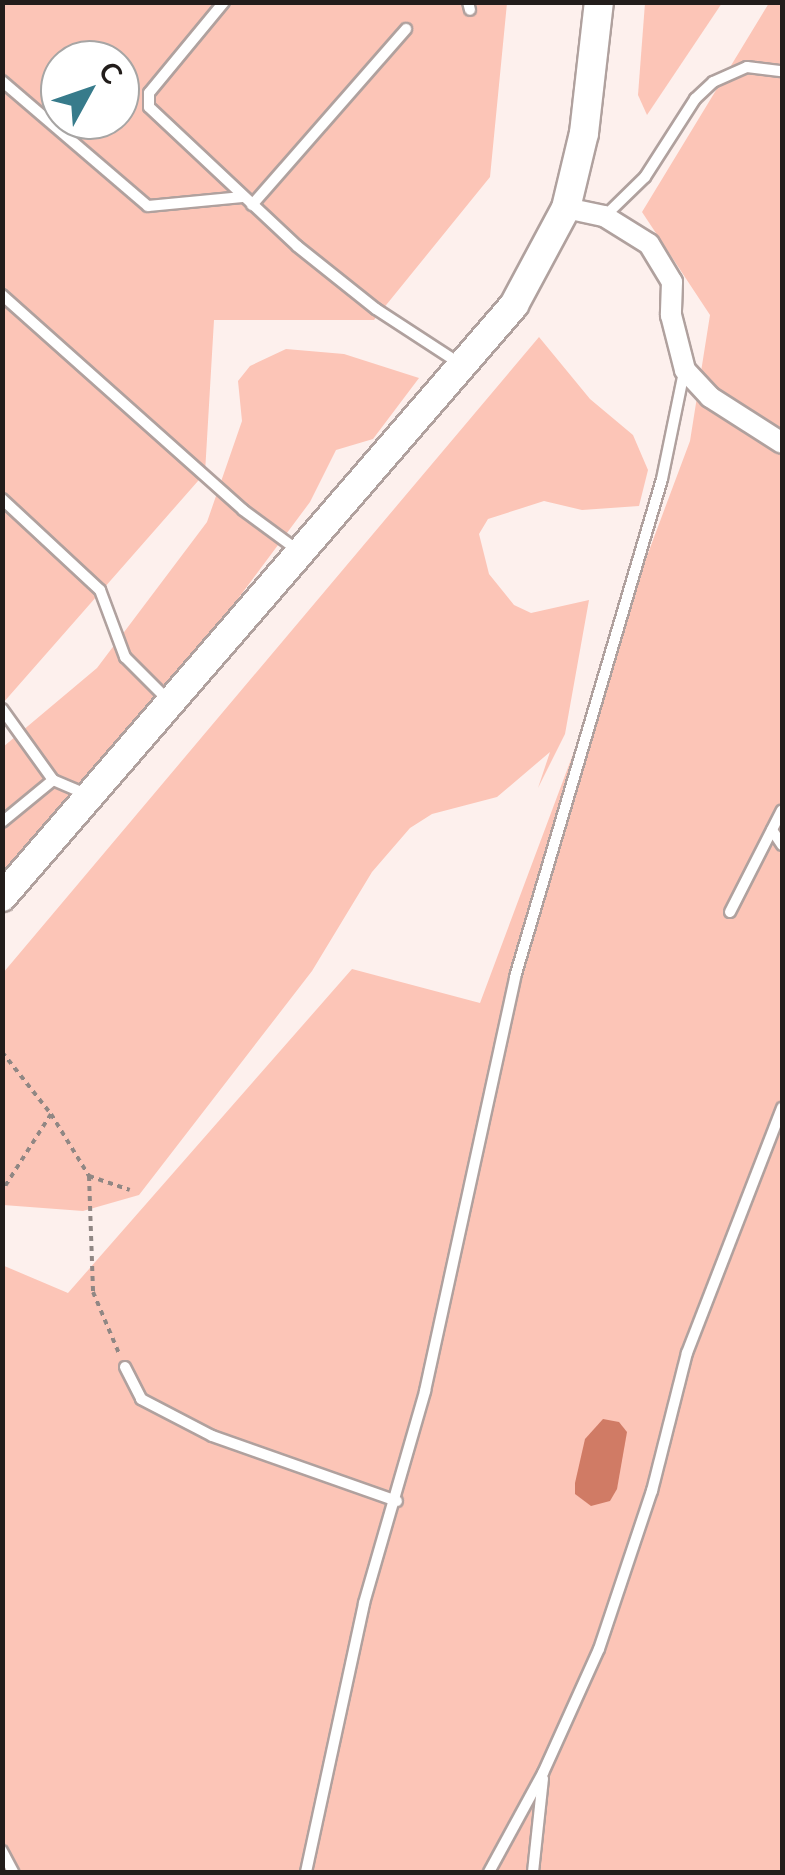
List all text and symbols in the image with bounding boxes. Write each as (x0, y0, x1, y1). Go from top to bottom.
north arrow (40, 40, 140, 140)
text: С (92, 54, 130, 90)

